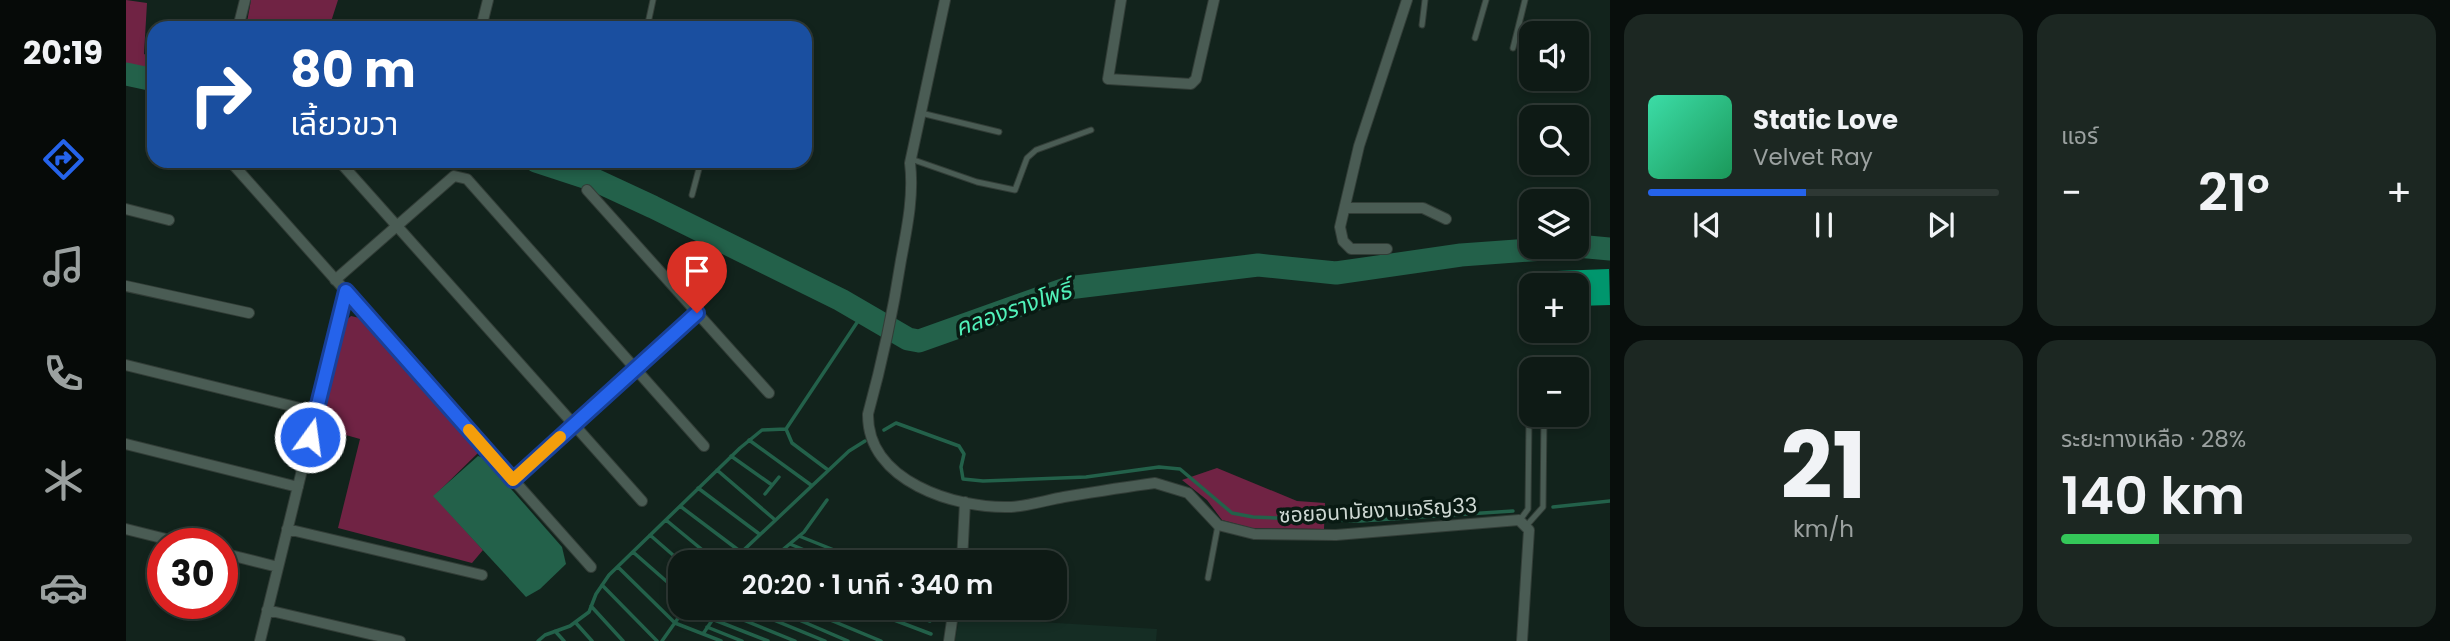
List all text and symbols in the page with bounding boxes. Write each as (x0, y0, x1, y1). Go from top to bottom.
map controls (1519, 21, 1589, 427)
button: sound (1519, 21, 1589, 91)
text: 20:19 (23, 30, 103, 75)
text: 80 m (290, 36, 416, 104)
icon: right (175, 49, 266, 140)
text: เลี้ยวขวา (290, 101, 398, 146)
text: Static Love (1753, 102, 1898, 138)
button: search (1519, 105, 1589, 175)
text: แอร์ (2061, 120, 2098, 152)
icon: directions (39, 135, 88, 184)
text: Velvet Ray (1753, 141, 1873, 173)
text: 21° (2198, 156, 2270, 229)
text: − (2061, 166, 2082, 219)
text: + (2386, 166, 2412, 219)
button: layers (1519, 189, 1589, 259)
icon: previous (1688, 206, 1726, 244)
icon: pause (1805, 206, 1843, 244)
icon: next (1922, 206, 1960, 244)
pin (667, 241, 727, 313)
icon: music (39, 242, 88, 291)
icon: arrive (678, 252, 716, 290)
water label: คลองรางโพธิ์ (951, 272, 1081, 344)
button: + (1519, 273, 1589, 343)
icon: phone (39, 349, 88, 398)
button: − (1519, 357, 1589, 427)
position arrow (273, 400, 347, 474)
text: 21 (1780, 402, 1867, 530)
text: ระยะทางเหลือ · 28% (2061, 423, 2246, 455)
icon: climate (39, 456, 88, 505)
text: 140 km (2061, 459, 2245, 532)
street label: ซอยอนามัยงามเจริญ33 (1278, 490, 1478, 530)
text: km/h (1793, 513, 1854, 545)
speed limit sign: 30 (147, 528, 238, 619)
icon: car (39, 563, 88, 612)
text: 20:20 · 1 นาที · 340 m (742, 567, 993, 603)

